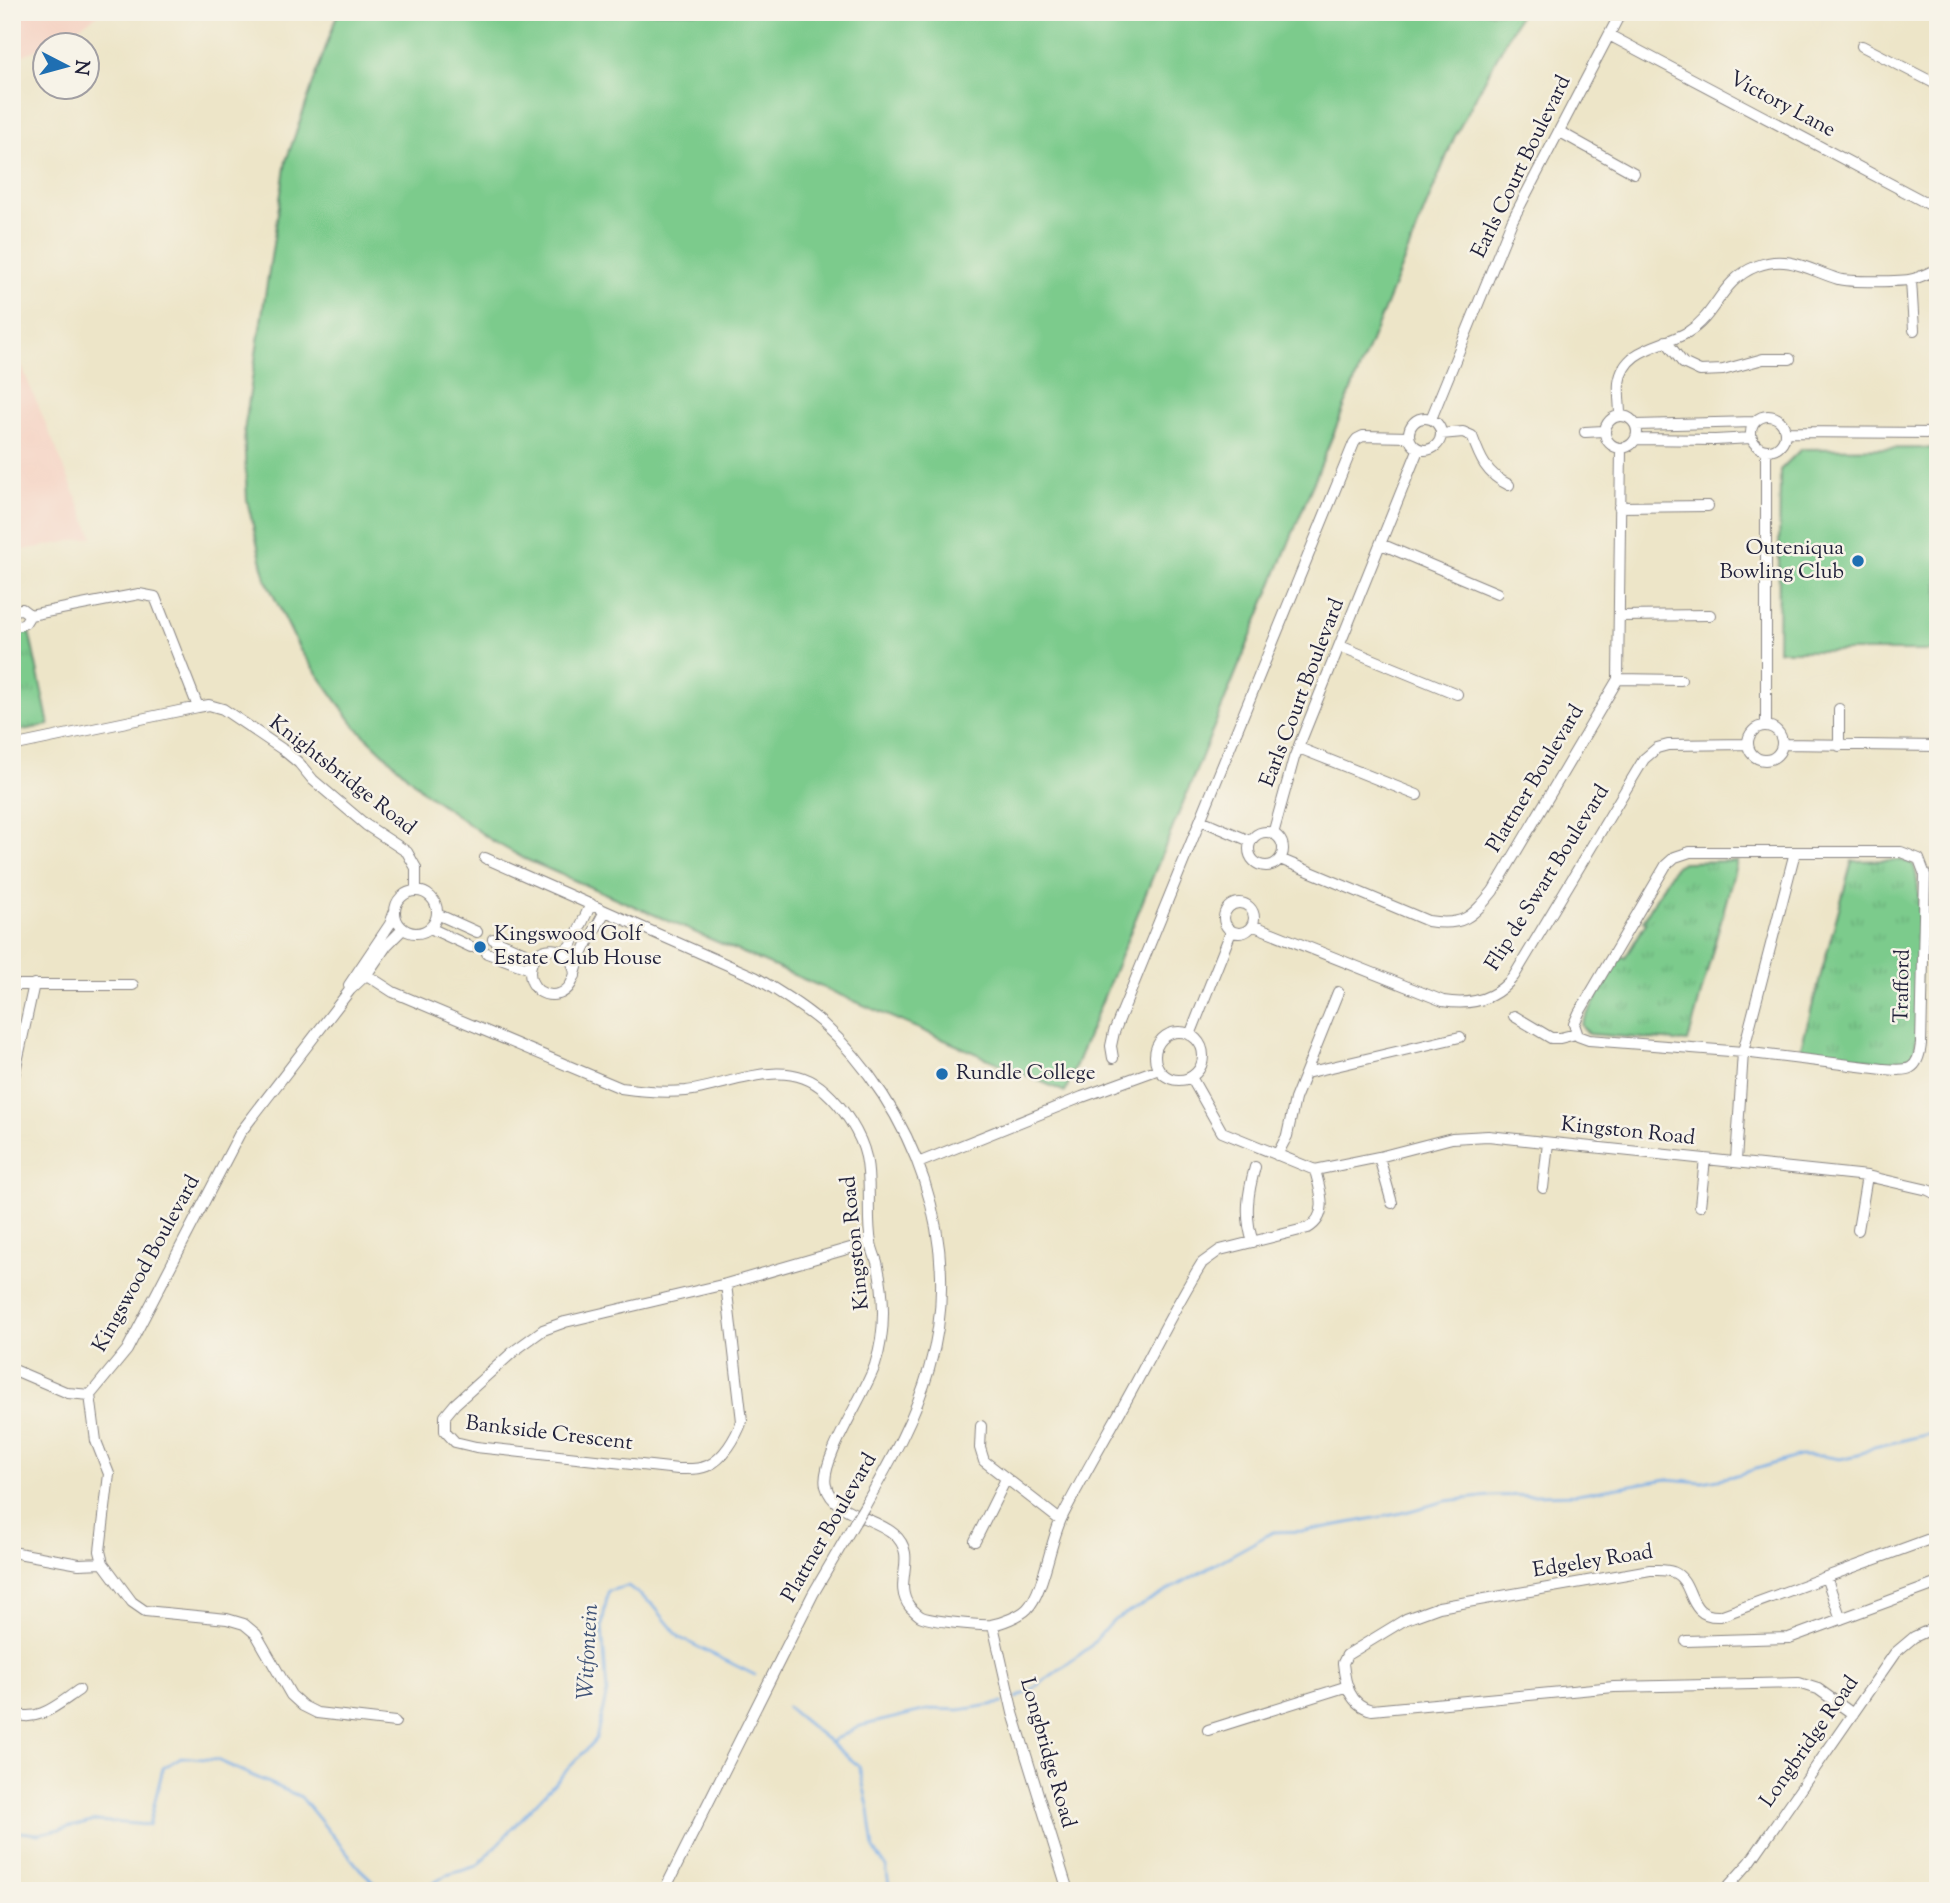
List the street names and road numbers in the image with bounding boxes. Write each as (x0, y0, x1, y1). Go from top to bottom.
street label: Victory Lane (1723, 64, 1841, 146)
street label: Earls Court Boulevard (1465, 70, 1579, 263)
street label: Earls Court Boulevard (1253, 594, 1353, 792)
street label: Plattner Boulevard (1480, 699, 1592, 859)
street label: Knightsbridge Road (262, 709, 422, 843)
street label: Flip de Swart Boulevard (1478, 779, 1618, 977)
street label: Trafford (1887, 949, 1919, 1023)
street label: Kingston Road (1559, 1110, 1697, 1154)
street label: Kingswood Boulevard (86, 1170, 208, 1358)
street label: Kingston Road (834, 1174, 878, 1312)
street label: Bankside Crescent (464, 1409, 634, 1459)
street label: Plattner Boulevard (775, 1448, 885, 1608)
street label: Edgeley Road (1531, 1538, 1655, 1586)
street label: Longbridge Road (1753, 1670, 1867, 1814)
street label: Longbridge Road (1011, 1674, 1083, 1832)

